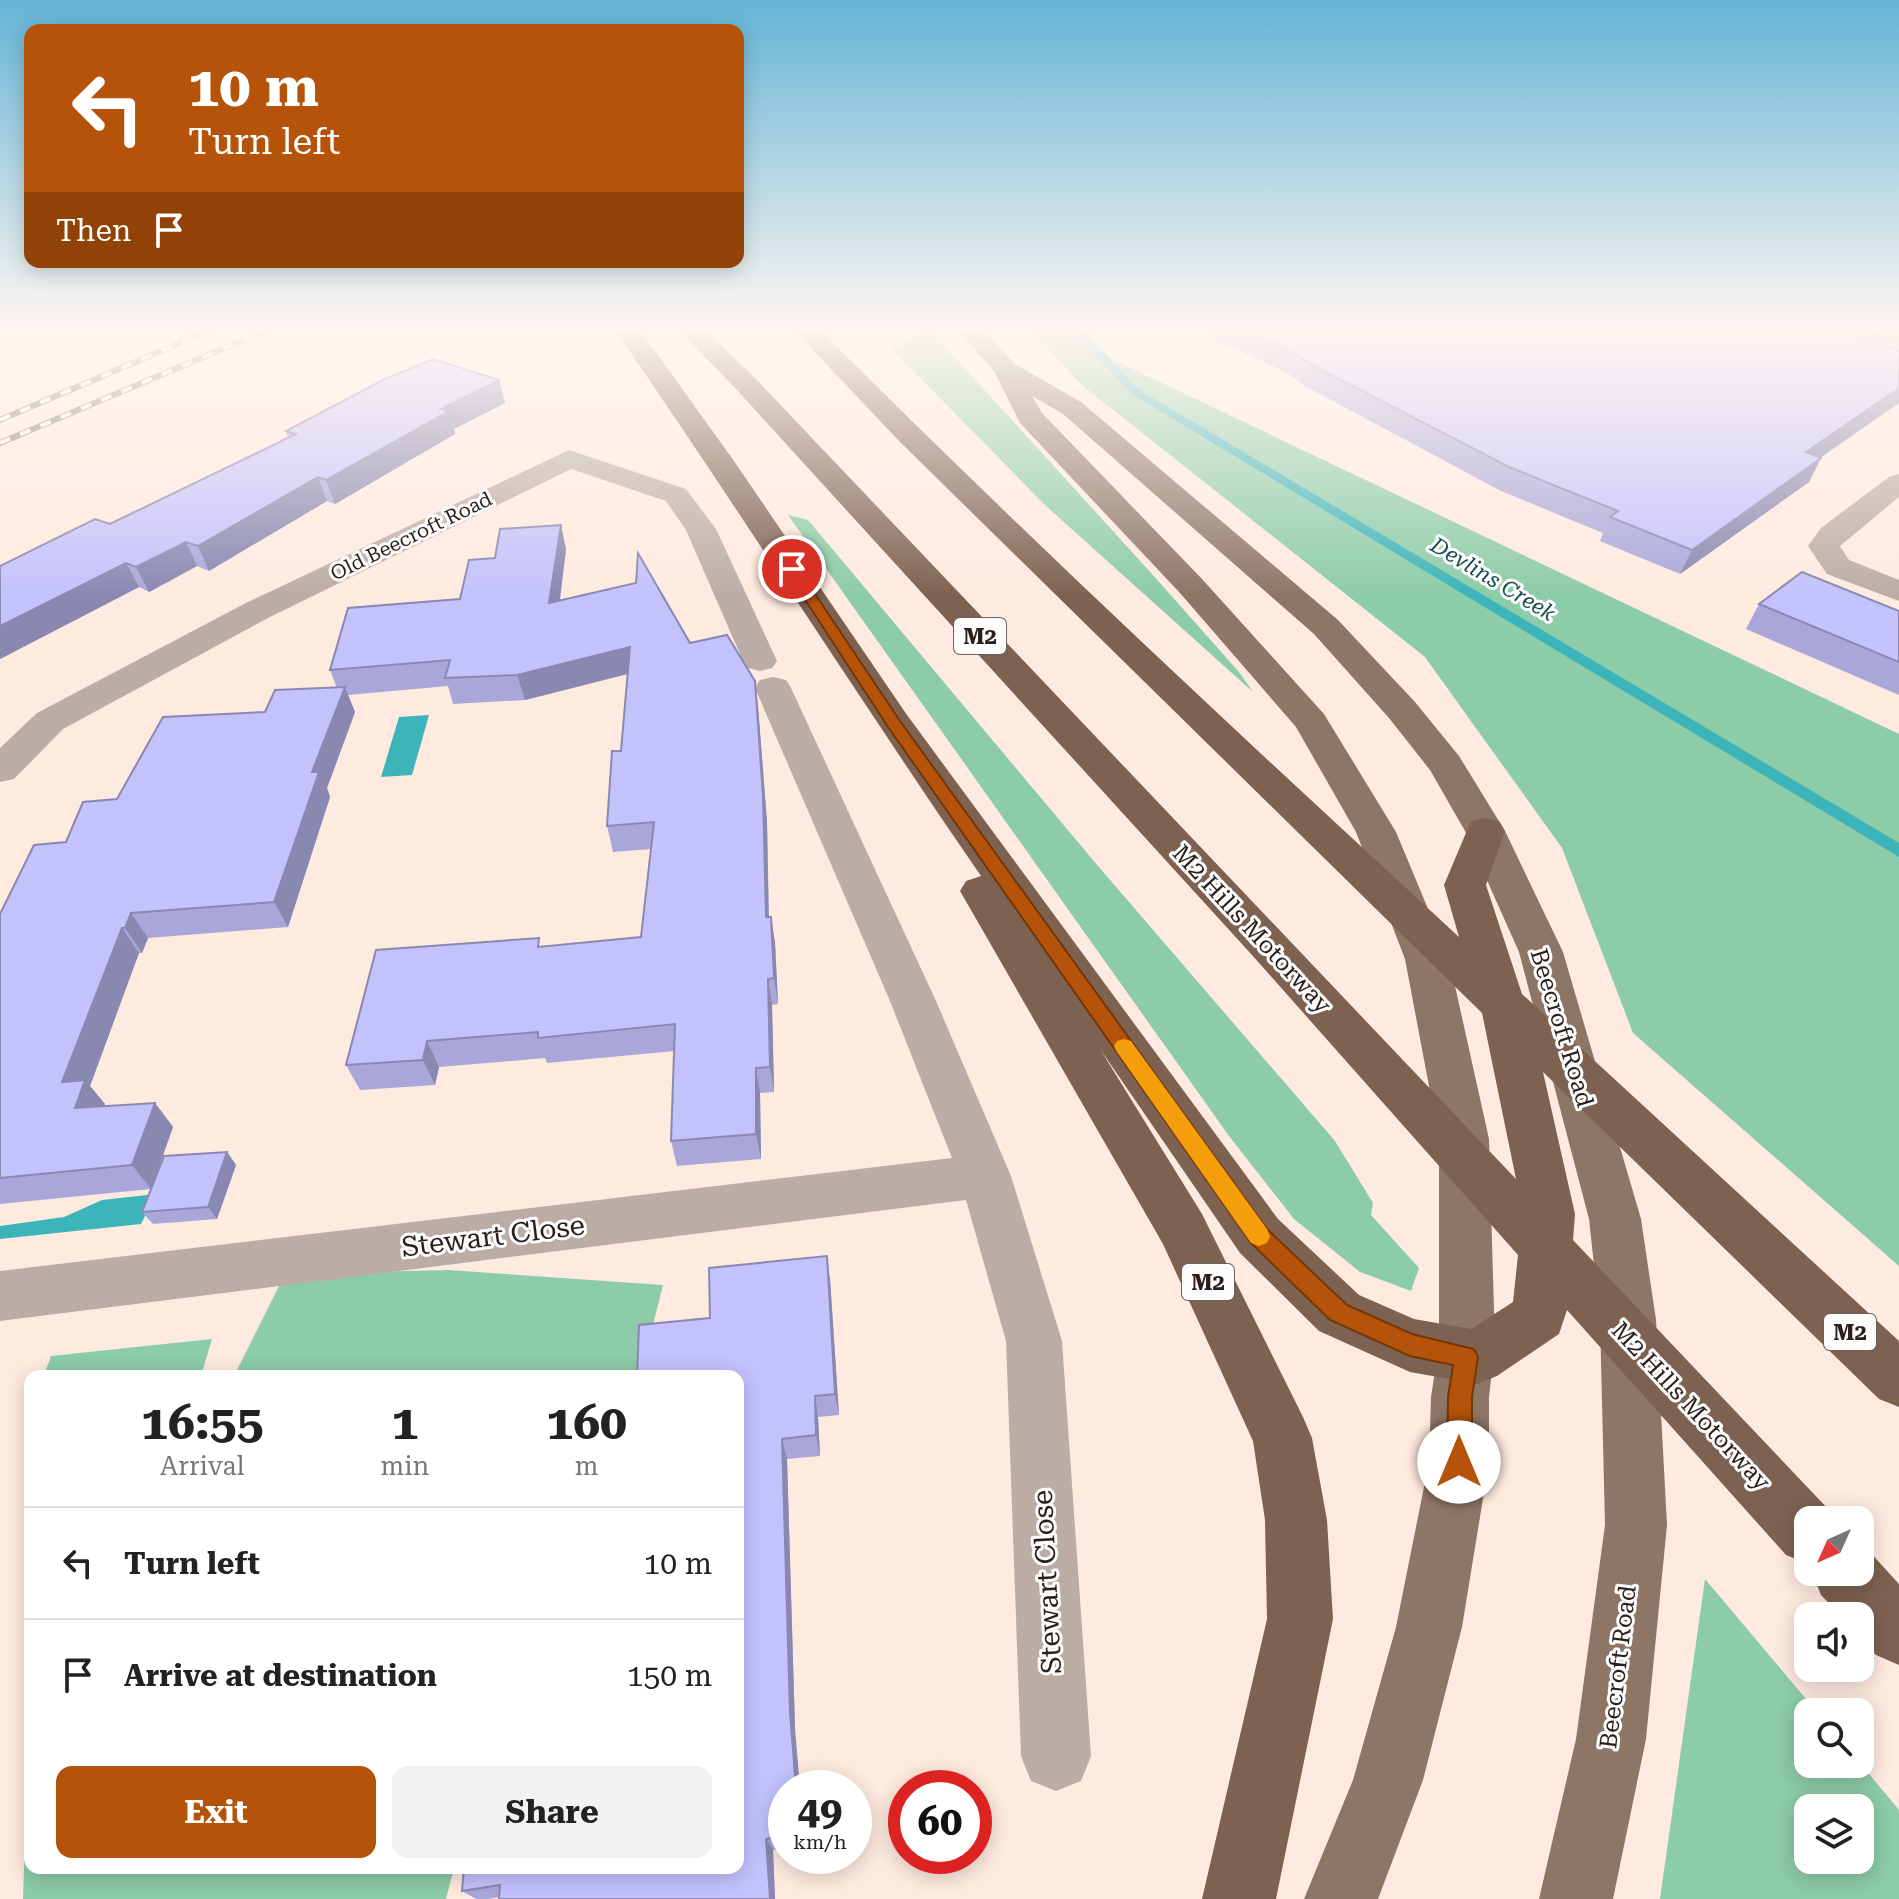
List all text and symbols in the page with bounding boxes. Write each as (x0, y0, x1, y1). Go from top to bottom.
text: 10 m (188, 54, 319, 120)
icon: left (56, 56, 160, 160)
text: Turn left (188, 121, 340, 163)
icon: arrive (147, 208, 191, 252)
text: Then (56, 213, 131, 248)
street label: Old Beecroft Road (326, 486, 496, 586)
water label: Devlins Creek (1425, 531, 1560, 626)
pin (758, 535, 826, 603)
icon: arrive (770, 547, 814, 591)
road number: M2 (954, 618, 1006, 654)
street label: M2 Hills Motorway (1167, 839, 1338, 1019)
street label: Beecroft Road (1525, 945, 1599, 1111)
street label: Stewart Close (399, 1208, 587, 1264)
road number: M2 (1182, 1264, 1234, 1300)
road number: M2 (1824, 1314, 1876, 1350)
street label: M2 Hills Motorway (1606, 1316, 1777, 1496)
text: 16:55 (141, 1395, 264, 1451)
text: 1 (391, 1395, 418, 1451)
text: 160 (546, 1395, 627, 1451)
position arrow (1417, 1420, 1501, 1504)
text: Arrival (160, 1451, 245, 1481)
text: min (381, 1451, 429, 1481)
text: m (575, 1451, 599, 1481)
street label: Stewart Close (1026, 1489, 1068, 1675)
north arrow (1794, 1506, 1874, 1586)
map controls (1794, 1506, 1874, 1874)
icon: left (56, 1541, 100, 1585)
text: Turn left (124, 1546, 260, 1581)
text: 10 m (643, 1546, 712, 1581)
street label: Beecroft Road (1594, 1584, 1642, 1750)
button: sound (1794, 1602, 1874, 1682)
icon: arrive (56, 1653, 100, 1697)
text: Arrive at destination (124, 1658, 437, 1693)
text: 150 m (627, 1658, 712, 1693)
button: search (1794, 1698, 1874, 1778)
button: Exit (56, 1766, 376, 1858)
button: Share (392, 1766, 712, 1858)
speed limit sign: 60 (888, 1770, 992, 1874)
text: 49 (798, 1788, 842, 1835)
button: layers (1794, 1794, 1874, 1874)
text: km/h (793, 1830, 847, 1854)

